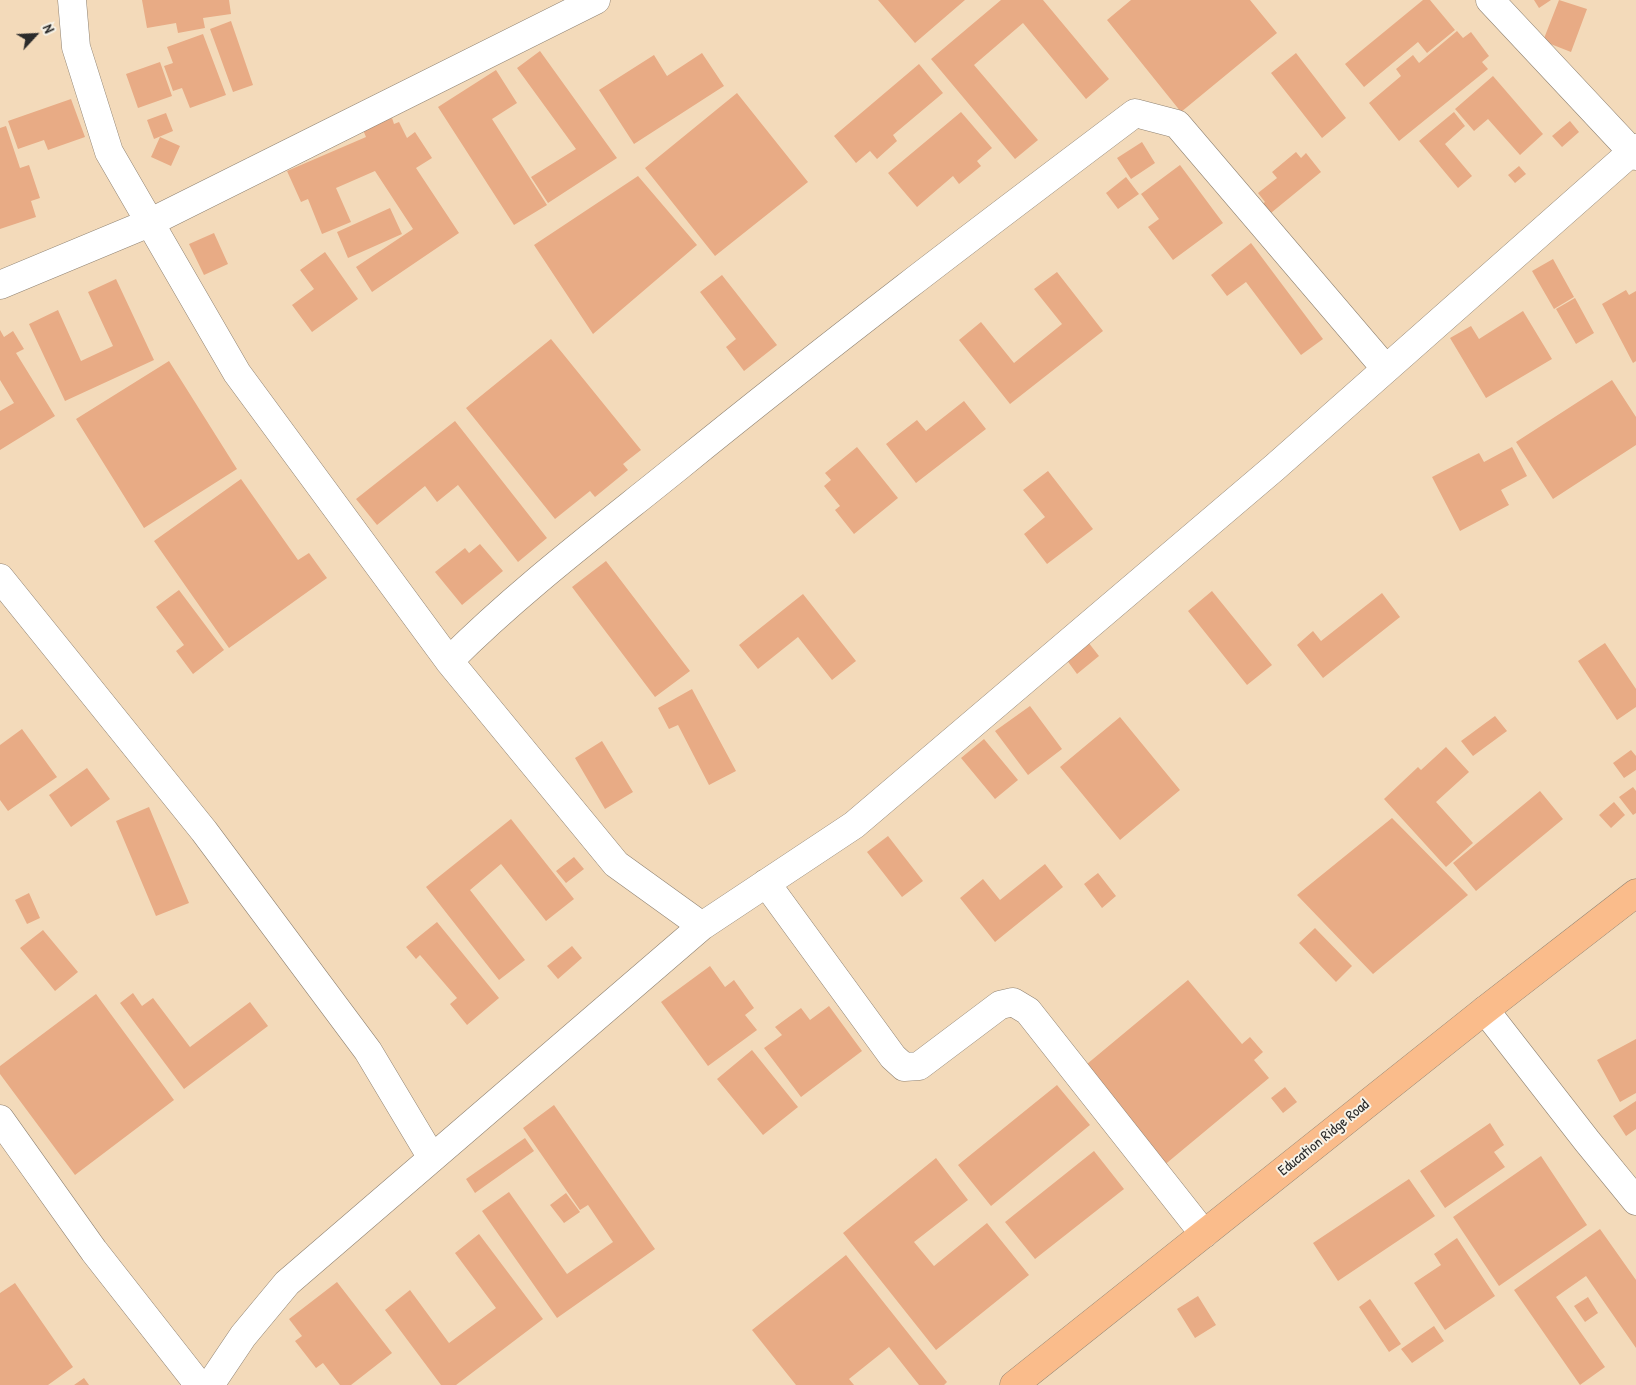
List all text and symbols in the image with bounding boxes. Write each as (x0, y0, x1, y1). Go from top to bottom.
north arrow (10, 10, 60, 60)
text: N (39, 21, 59, 36)
street label: Education Ridge Road (1275, 1096, 1373, 1180)

